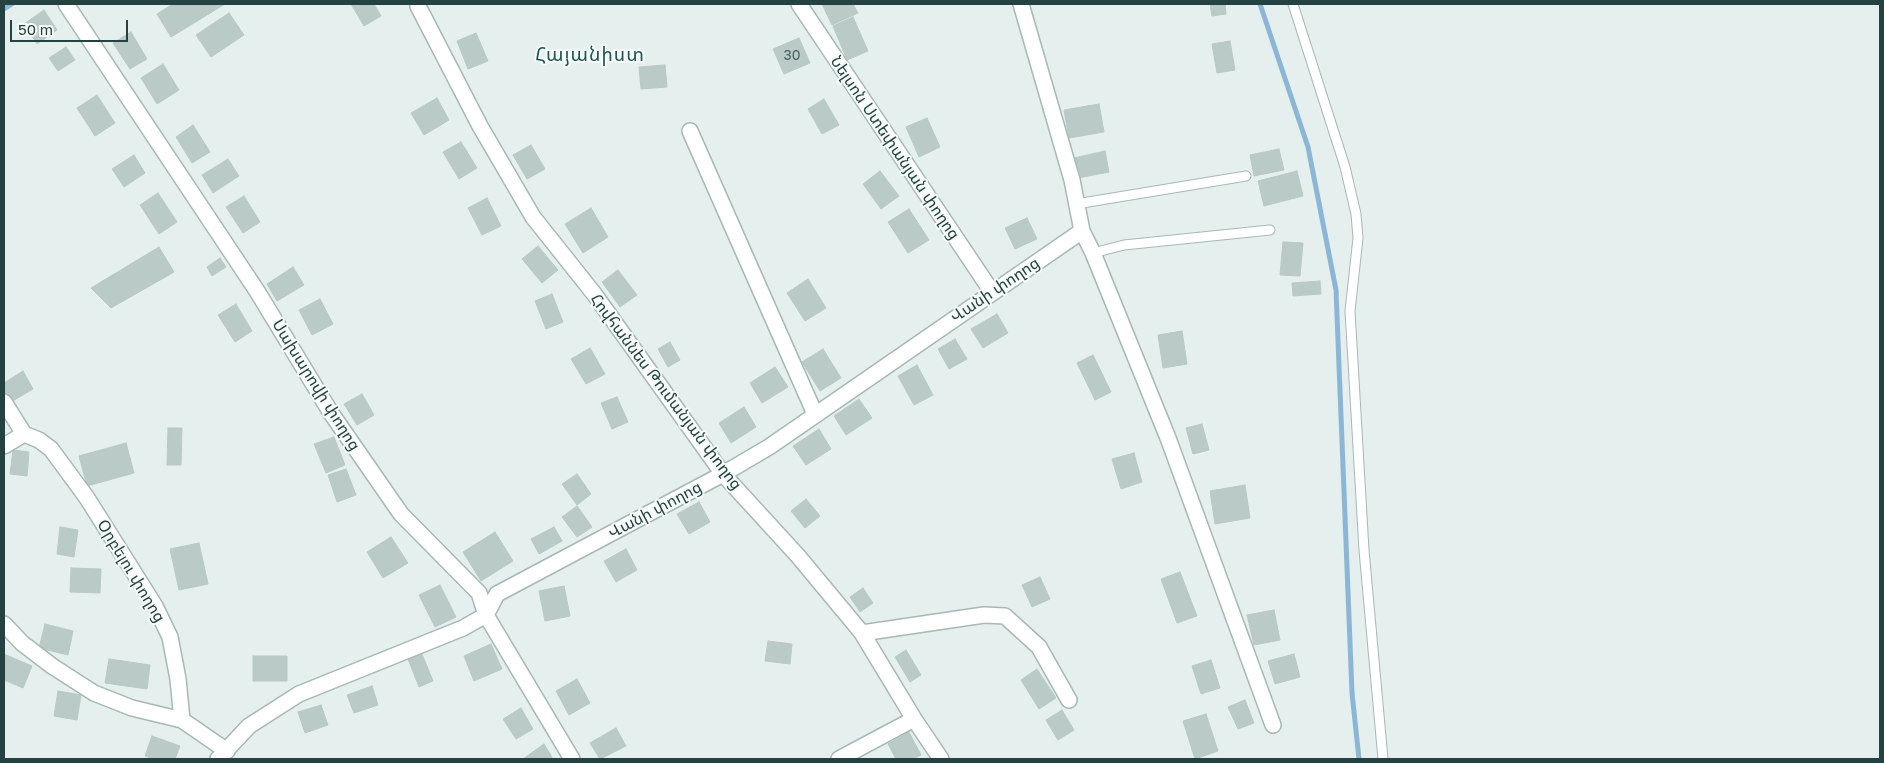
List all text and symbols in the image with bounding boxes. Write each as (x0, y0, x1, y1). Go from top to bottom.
scale bar (12, 10, 130, 42)
text: 50 m (18, 20, 53, 38)
district label: Հայանիստ (534, 44, 646, 66)
house number: 30 (784, 48, 800, 64)
street label: Նելսոն Ստեփանյան փողոց (826, 53, 964, 243)
street label: Վանի փողոց (947, 253, 1043, 327)
street label: Հովհաննես Թումանյան փողոց (586, 290, 746, 494)
street label: Սախարովի փողոց (268, 316, 364, 454)
street label: Վանի փողոց (605, 477, 705, 543)
street label: Օրբելու փողոց (93, 516, 169, 626)

